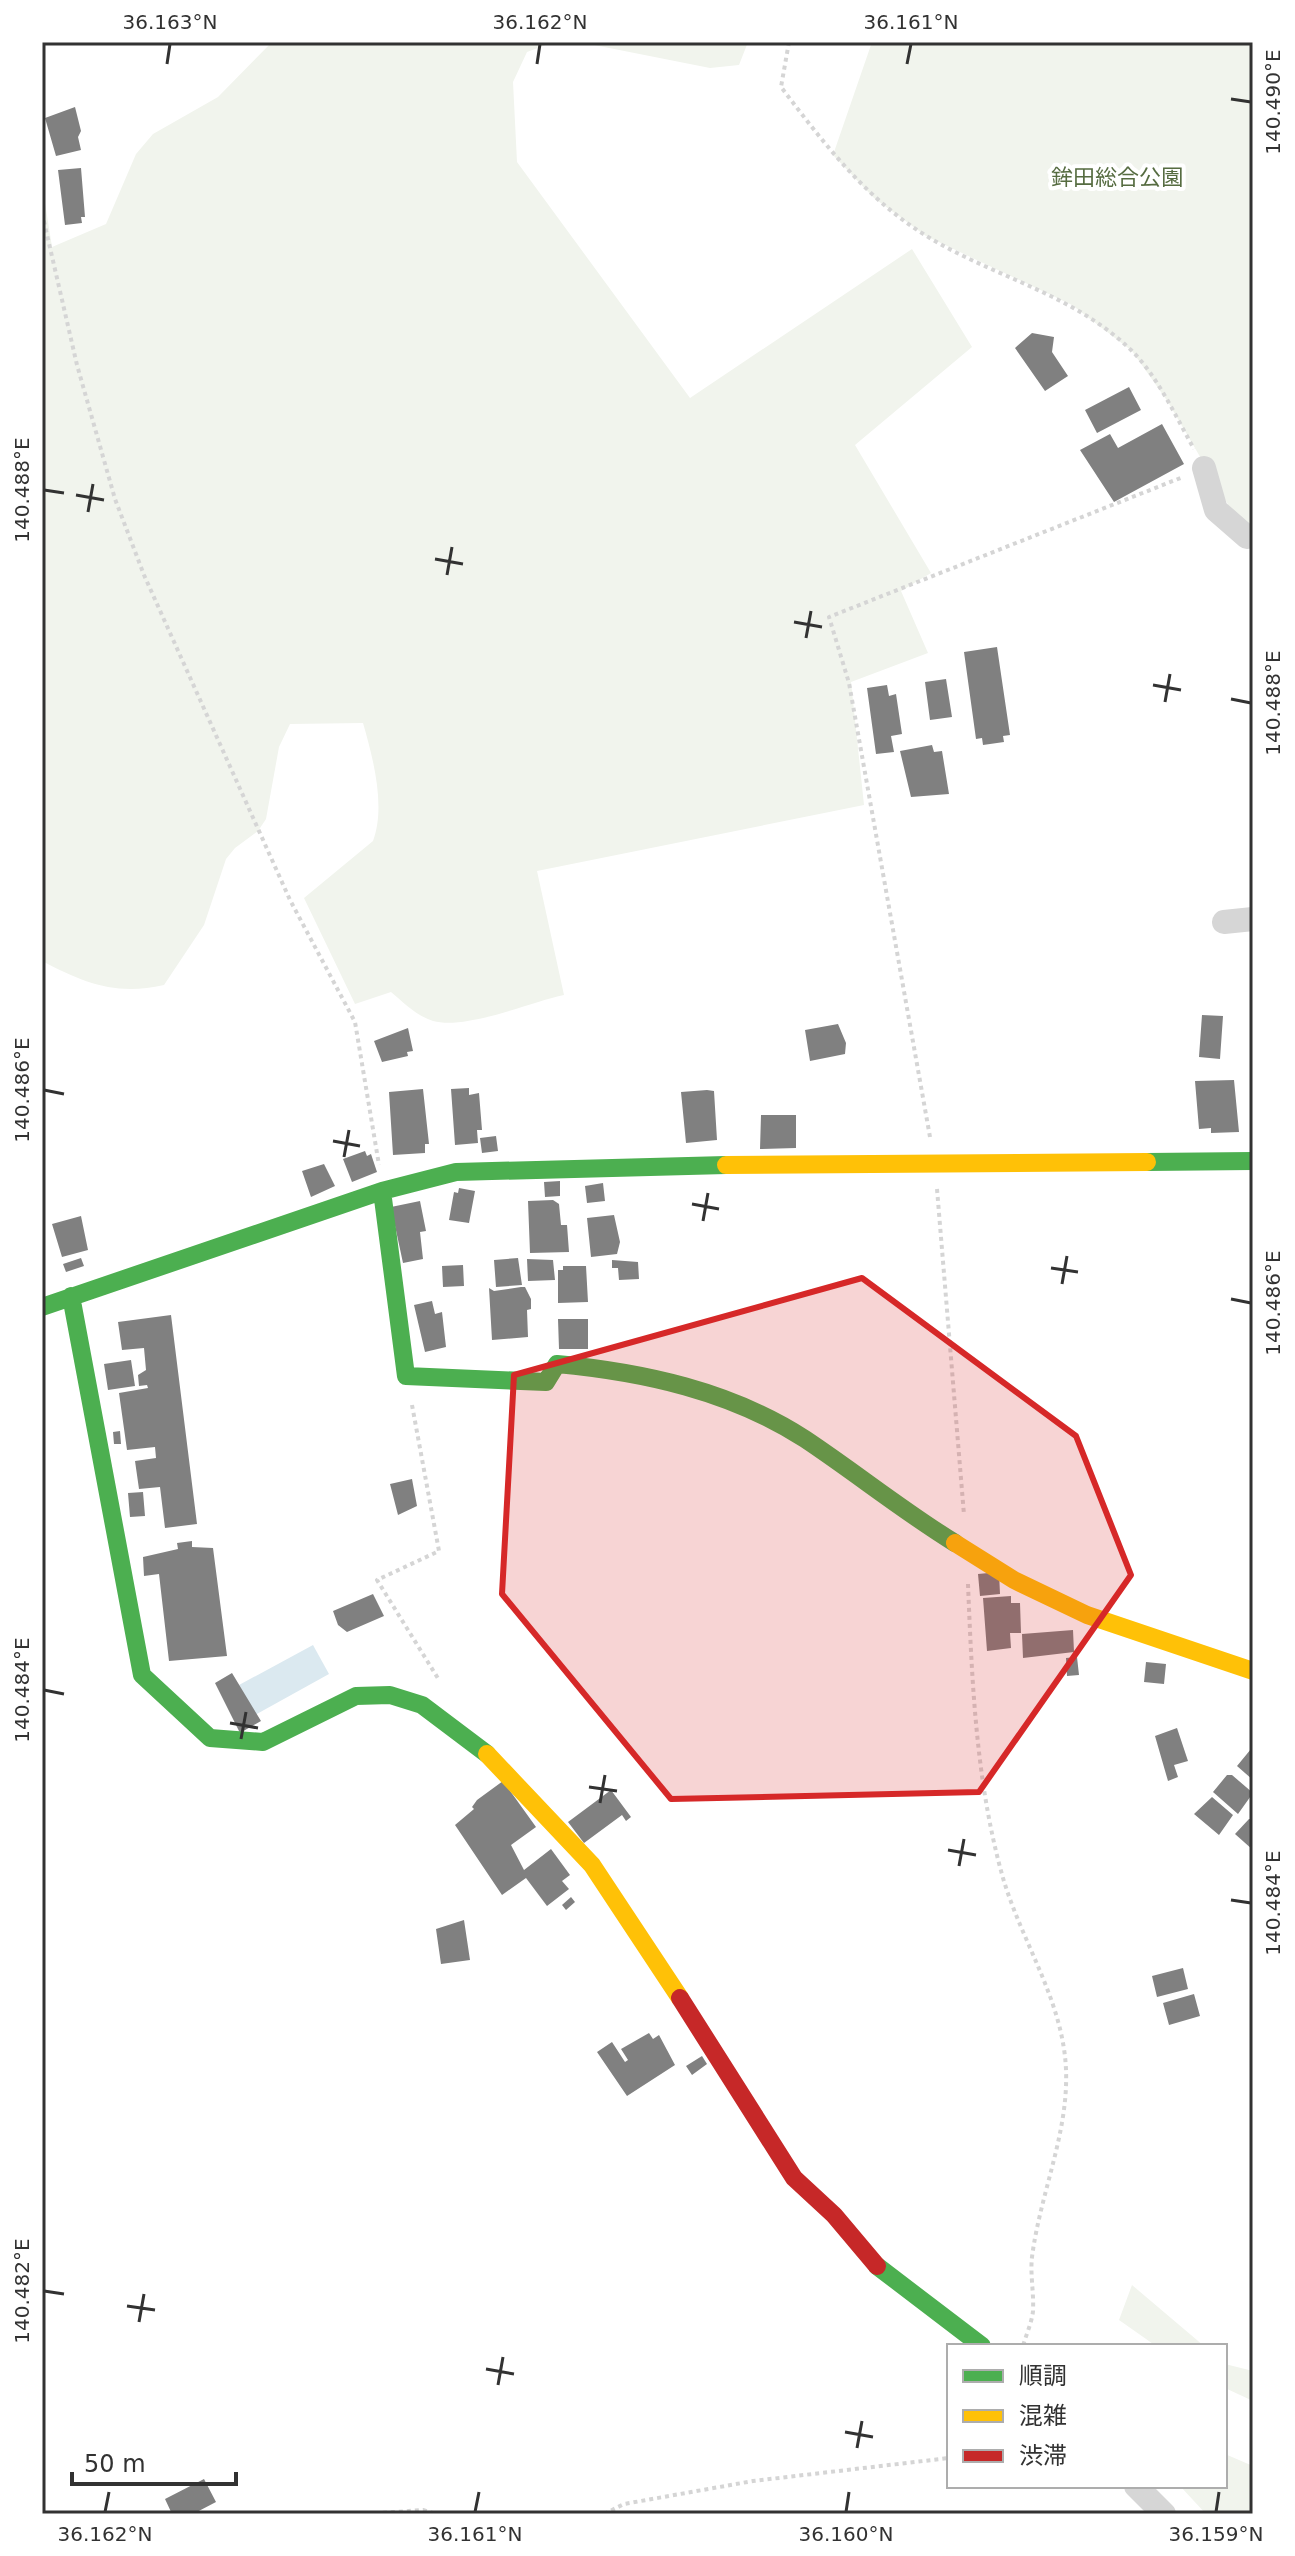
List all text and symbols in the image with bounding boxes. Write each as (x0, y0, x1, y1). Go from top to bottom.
text: 36.163°N (123, 10, 217, 34)
text: 36.162°N (493, 10, 587, 34)
text: 36.161°N (864, 10, 958, 34)
text: 140.490°E (1261, 49, 1285, 155)
park label: 鉾田総合公園 (1051, 165, 1183, 190)
text: 140.488°E (10, 437, 34, 543)
text: 140.488°E (1261, 650, 1285, 756)
text: 140.486°E (10, 1037, 34, 1143)
text: 140.486°E (1261, 1250, 1285, 1356)
text: 140.484°E (10, 1637, 34, 1743)
text: 140.484°E (1261, 1850, 1285, 1956)
text: 140.482°E (10, 2238, 34, 2344)
legend (947, 2344, 1227, 2488)
text: 順調 (1019, 2362, 1067, 2390)
text: 混雑 (1019, 2402, 1067, 2430)
scale bar (72, 2436, 236, 2486)
text: 渋滞 (1019, 2442, 1067, 2470)
text: 50 m (84, 2450, 146, 2478)
text: 36.162°N (58, 2522, 152, 2546)
text: 36.161°N (428, 2522, 522, 2546)
text: 36.160°N (799, 2522, 893, 2546)
text: 36.159°N (1169, 2522, 1263, 2546)

